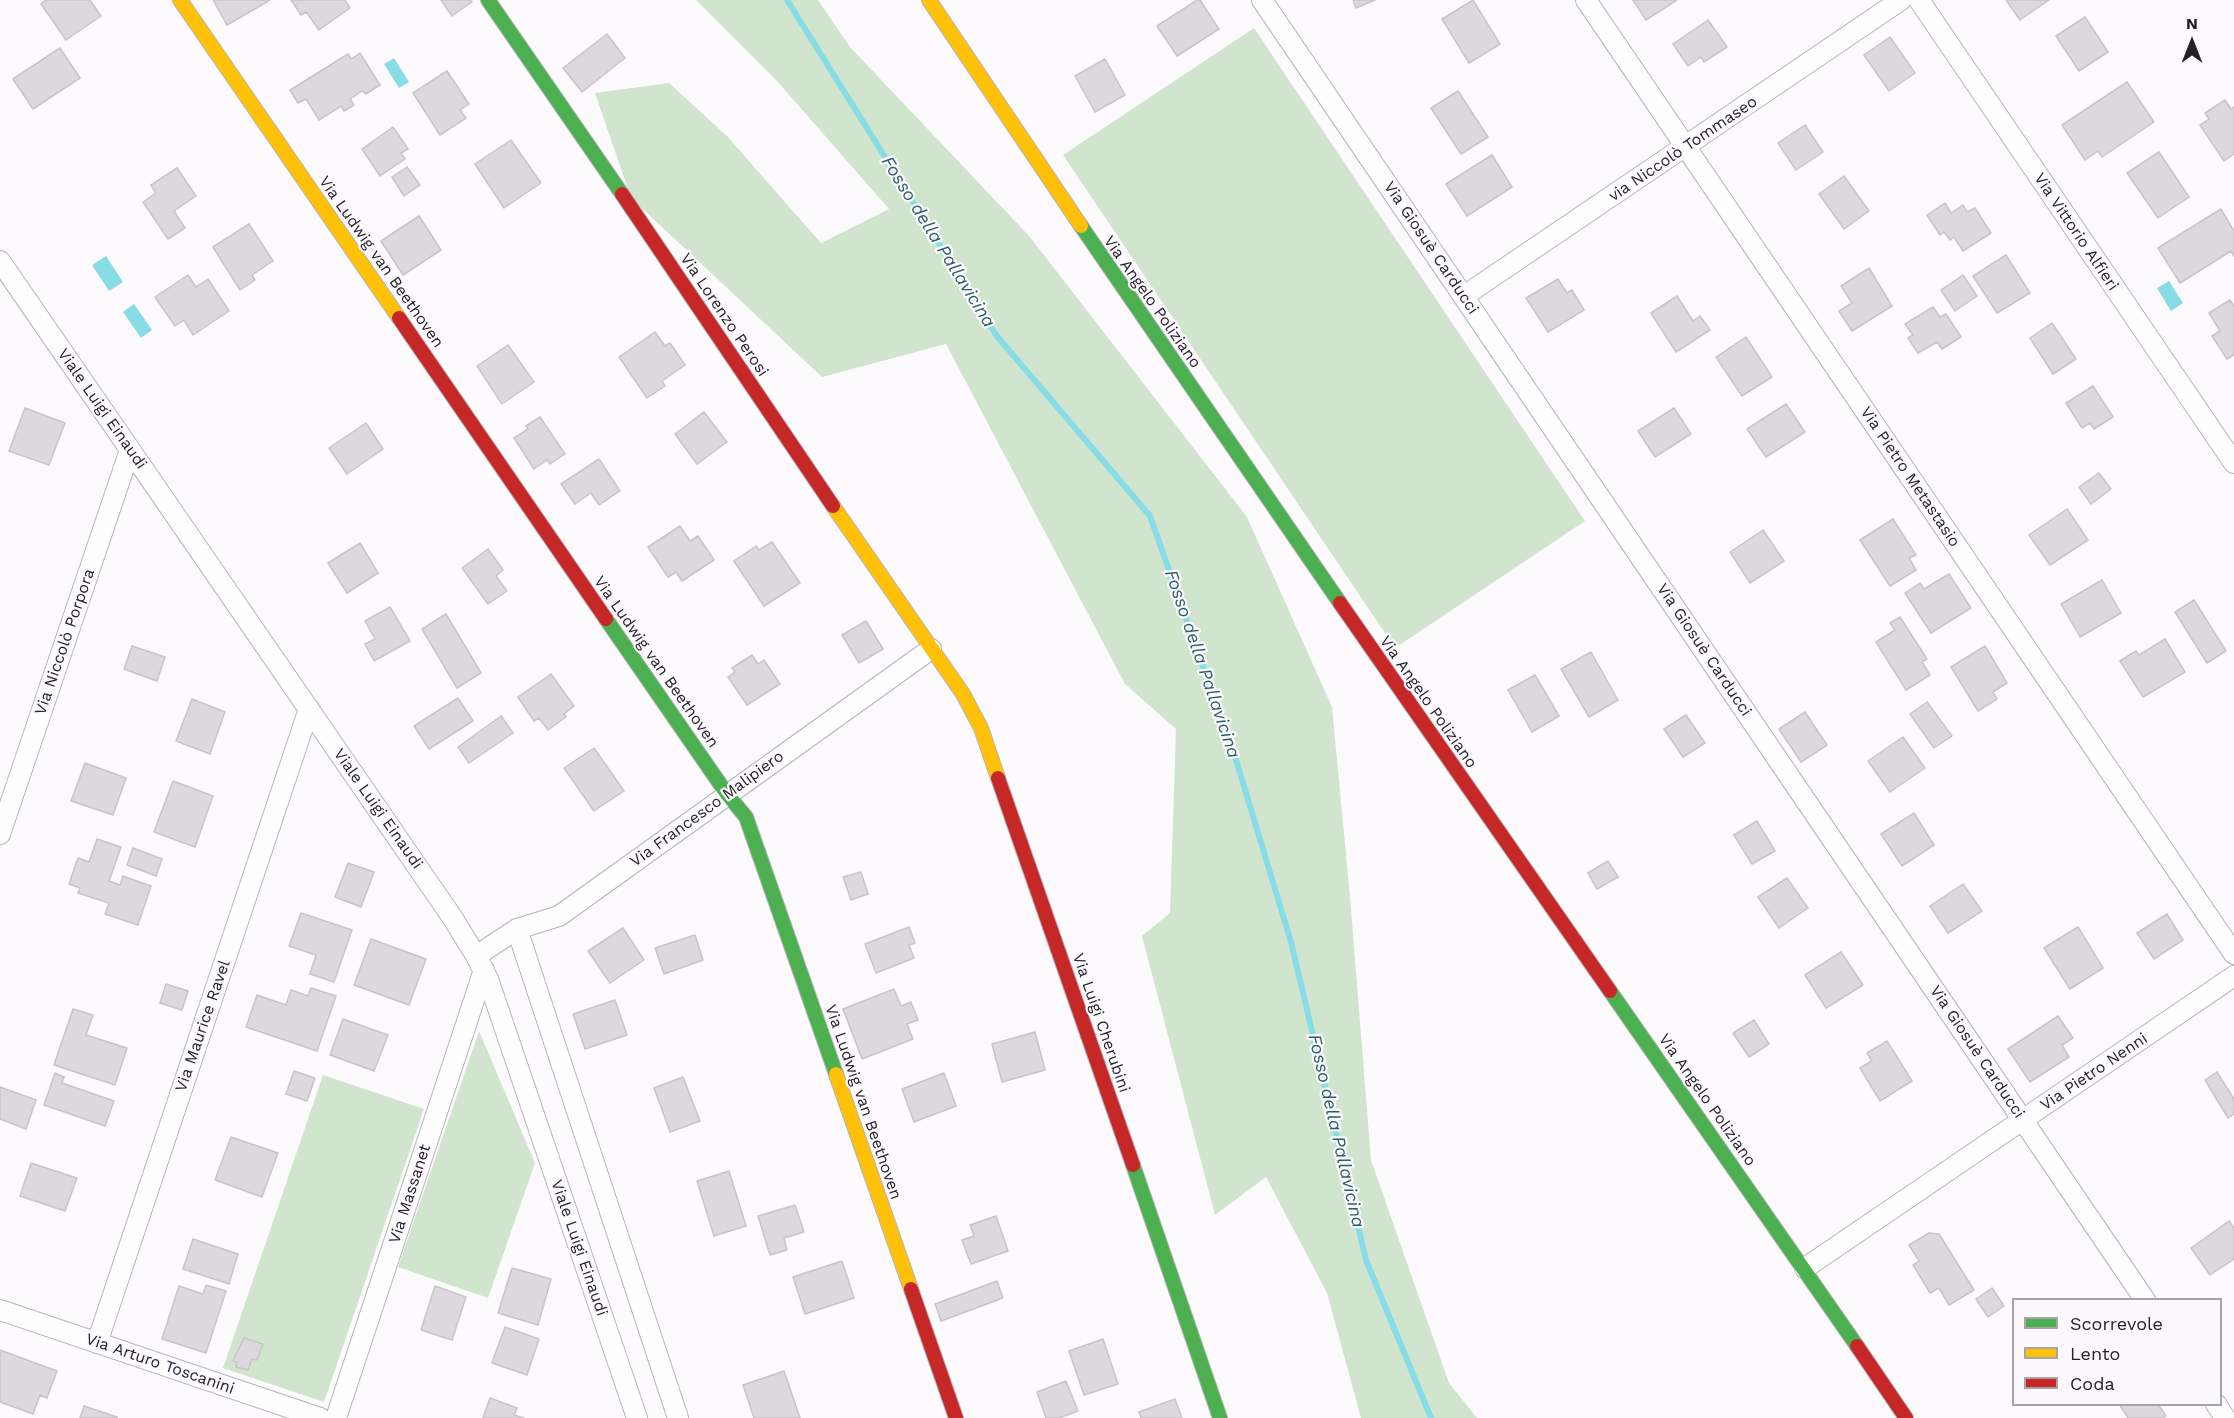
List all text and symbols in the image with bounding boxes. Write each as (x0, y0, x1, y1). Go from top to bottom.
north arrow (2162, 12, 2222, 72)
text: N (2186, 14, 2198, 33)
street label: via Niccolò Tommaseo (1605, 92, 1761, 206)
water label: Fosso della Pallavicina (876, 152, 1000, 332)
street label: Via Vittorio Alfieri (2030, 170, 2122, 294)
street label: Via Ludwig van Beethoven (314, 173, 448, 351)
street label: Via Giosuè Carducci (1379, 178, 1483, 318)
street label: Via Angelo Poliziano (1099, 232, 1205, 372)
street label: Via Lorenzo Perosi (676, 250, 772, 380)
street label: Viale Luigi Einaudi (53, 345, 151, 473)
street label: Via Pietro Metastasio (1856, 403, 1964, 551)
street label: Via Niccolò Porpora (31, 566, 99, 718)
water label: Fosso della Pallavicina (1160, 567, 1244, 761)
street label: Via Ludwig van Beethoven (589, 573, 723, 751)
street label: Via Giosuè Carducci (1652, 580, 1756, 720)
street label: Via Angelo Poliziano (1375, 632, 1481, 772)
street label: Viale Luigi Einaudi (329, 745, 427, 873)
street label: Via Francesco Malipiero (626, 747, 788, 871)
street label: Via Luigi Cherubini (1068, 951, 1134, 1095)
street label: Via Maurice Ravel (171, 958, 235, 1094)
street label: Via Giosuè Carducci (1925, 982, 2029, 1122)
street label: Via Ludwig van Beethoven (821, 1002, 905, 1202)
street label: Via Pietro Nenni (2037, 1029, 2151, 1115)
street label: Via Angelo Poliziano (1654, 1030, 1760, 1170)
water label: Fosso della Pallavicina (1303, 1032, 1369, 1230)
street label: Via Massanet (385, 1142, 435, 1246)
street label: Viale Luigi Einaudi (547, 1177, 611, 1319)
legend (2012, 1298, 2222, 1406)
text: Scorrevole (2070, 1313, 2163, 1334)
street label: Via Arturo Toscanini (83, 1330, 237, 1398)
text: Lento (2070, 1343, 2120, 1364)
text: Coda (2070, 1373, 2115, 1394)

